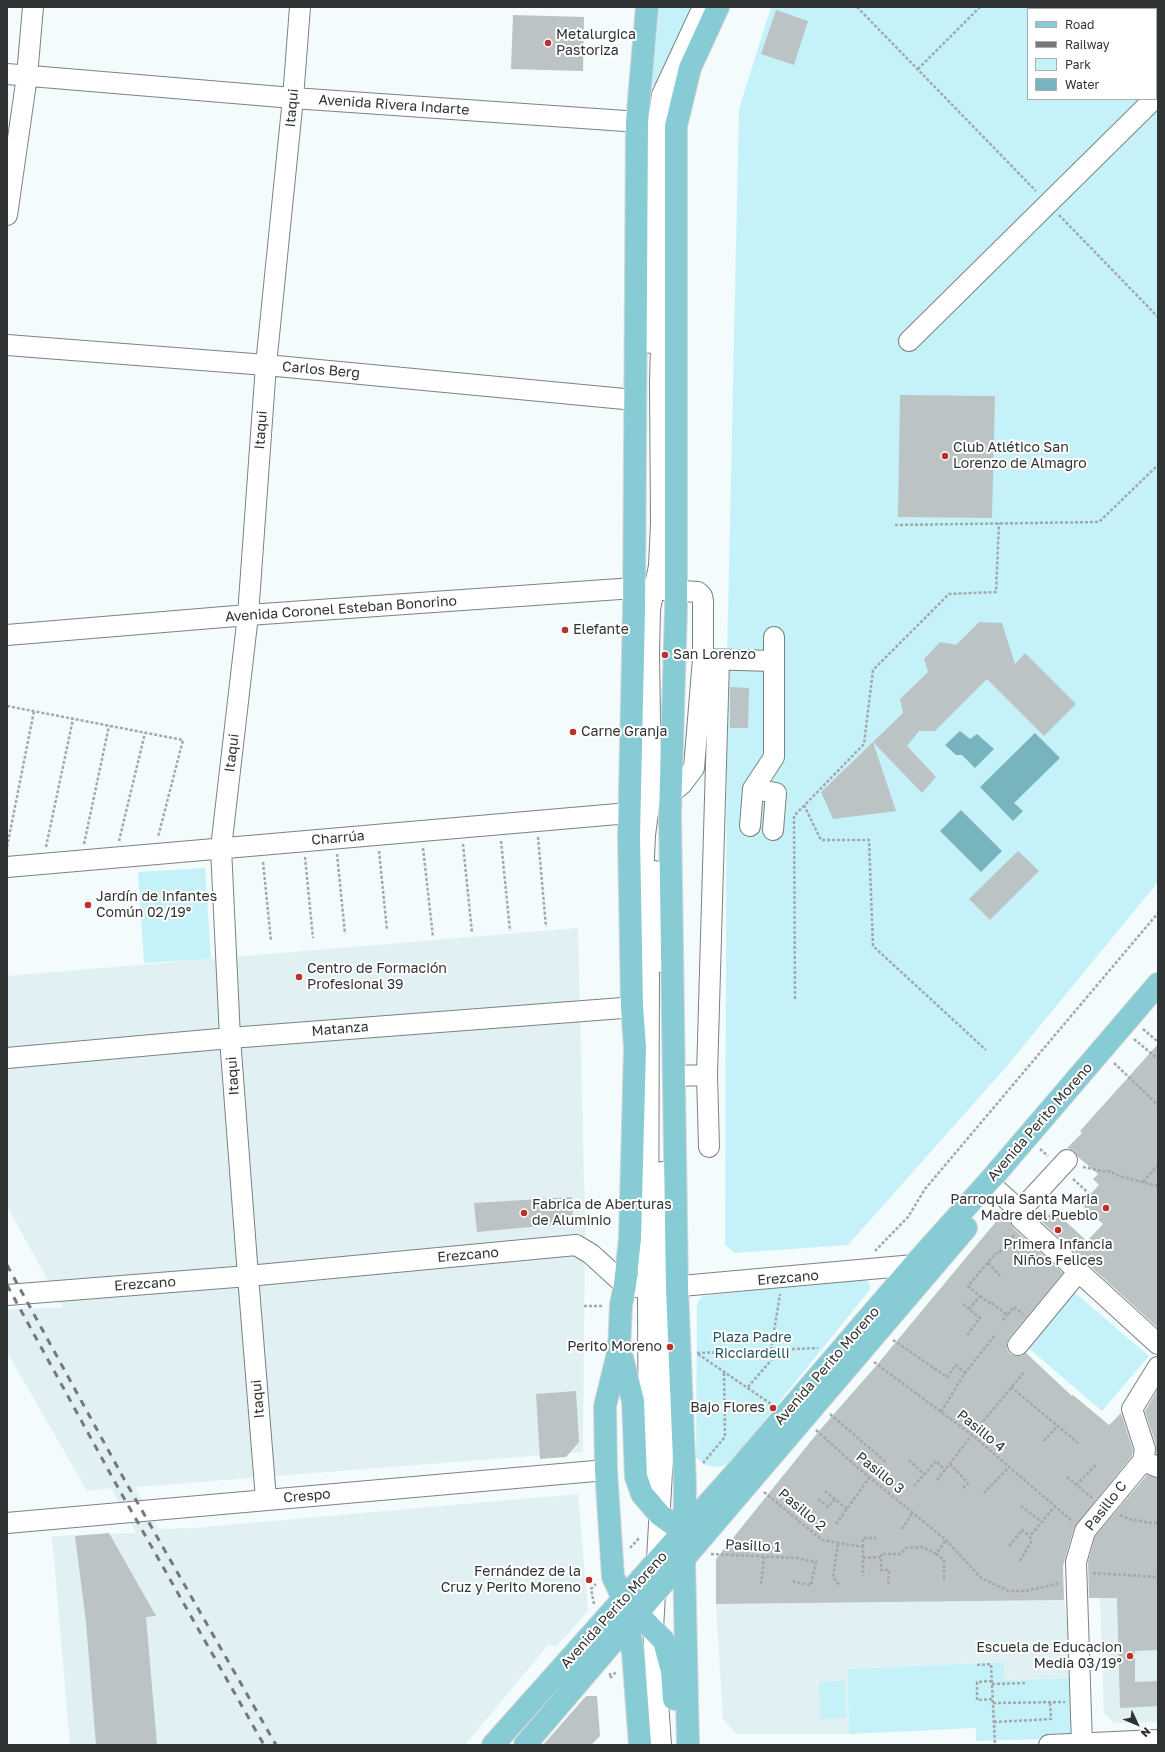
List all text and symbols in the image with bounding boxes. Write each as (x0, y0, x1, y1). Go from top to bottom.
legend (1027, 8, 1157, 100)
text: Road (1065, 17, 1094, 32)
place label: Metalurgica Pastoriza (556, 27, 636, 60)
text: Railway (1065, 37, 1110, 52)
marker: Metalurgica Pastoriza (543, 38, 553, 48)
text: Park (1065, 57, 1091, 72)
text: Water (1065, 77, 1099, 92)
street label: Itaqui (282, 88, 302, 128)
street label: Avenida Rivera Indarte (318, 91, 470, 119)
street label: Carlos Berg (281, 358, 361, 382)
street label: Itaqui (251, 410, 271, 450)
place label: Club Atlético San Lorenzo de Almagro (953, 440, 1087, 472)
marker: Club Atlético San Lorenzo de Almagro (940, 451, 950, 461)
street label: Avenida Coronel Esteban Bonorino (225, 593, 457, 625)
place label: Elefante (573, 622, 629, 638)
marker: Elefante (560, 625, 570, 635)
place label: San Lorenzo (673, 647, 756, 663)
marker: San Lorenzo (660, 650, 670, 660)
place label: Carne Granja (581, 724, 667, 740)
marker: Carne Granja (568, 727, 578, 737)
street label: Itaqui (221, 733, 243, 773)
street label: Charrúa (311, 827, 365, 849)
place label: Jardín de Infantes Común 02/19° (96, 889, 217, 922)
marker: Jardín de Infantes Común 02/19° (83, 900, 93, 910)
place label: Centro de Formación Profesional 39 (307, 961, 447, 994)
marker: Centro de Formación Profesional 39 (294, 972, 304, 982)
street label: Matanza (311, 1018, 369, 1040)
street label: Itaqui (223, 1056, 243, 1096)
street label: Avenida Perito Moreno (984, 1059, 1096, 1185)
place label: Parroquia Santa Maria Madre del Pueblo (950, 1192, 1098, 1224)
place label: Fabrica de Aberturas de Aluminio (532, 1197, 672, 1230)
marker: Parroquia Santa Maria Madre del Pueblo (1101, 1203, 1111, 1213)
marker: Fabrica de Aberturas de Aluminio (519, 1208, 529, 1218)
marker: Primera Infancia Niños Felices (1053, 1225, 1063, 1235)
place label: Primera Infancia Niños Felices (1003, 1237, 1113, 1270)
street label: Erezcano (437, 1244, 499, 1266)
street label: Erezcano (757, 1267, 819, 1289)
street label: Erezcano (114, 1273, 176, 1295)
street label: Avenida Perito Moreno (771, 1303, 883, 1429)
park label: Plaza Padre Ricciardelli (712, 1330, 792, 1362)
place label: Perito Moreno (567, 1339, 662, 1355)
marker: Perito Moreno (665, 1342, 675, 1352)
street label: Itaqui (248, 1379, 268, 1419)
place label: Bajo Flores (690, 1400, 765, 1416)
marker: Bajo Flores (768, 1403, 778, 1413)
street label: Pasillo 4 (953, 1406, 1009, 1456)
street label: Pasillo 3 (853, 1449, 907, 1497)
street label: Pasillo C (1081, 1478, 1131, 1534)
street label: Pasillo 2 (775, 1485, 829, 1535)
street label: Crespo (283, 1486, 331, 1506)
street label: Pasillo 1 (725, 1536, 781, 1556)
street label: Avenida Perito Moreno (557, 1548, 671, 1672)
place label: Fernández de la Cruz y Perito Moreno (441, 1564, 581, 1596)
marker: Fernández de la Cruz y Perito Moreno (584, 1575, 594, 1585)
place label: Escuela de Educacion Media 03/19° (976, 1640, 1122, 1672)
marker: Escuela de Educacion Media 03/19° (1125, 1651, 1135, 1661)
north arrow (1117, 1704, 1157, 1744)
text: N (1138, 1725, 1154, 1740)

